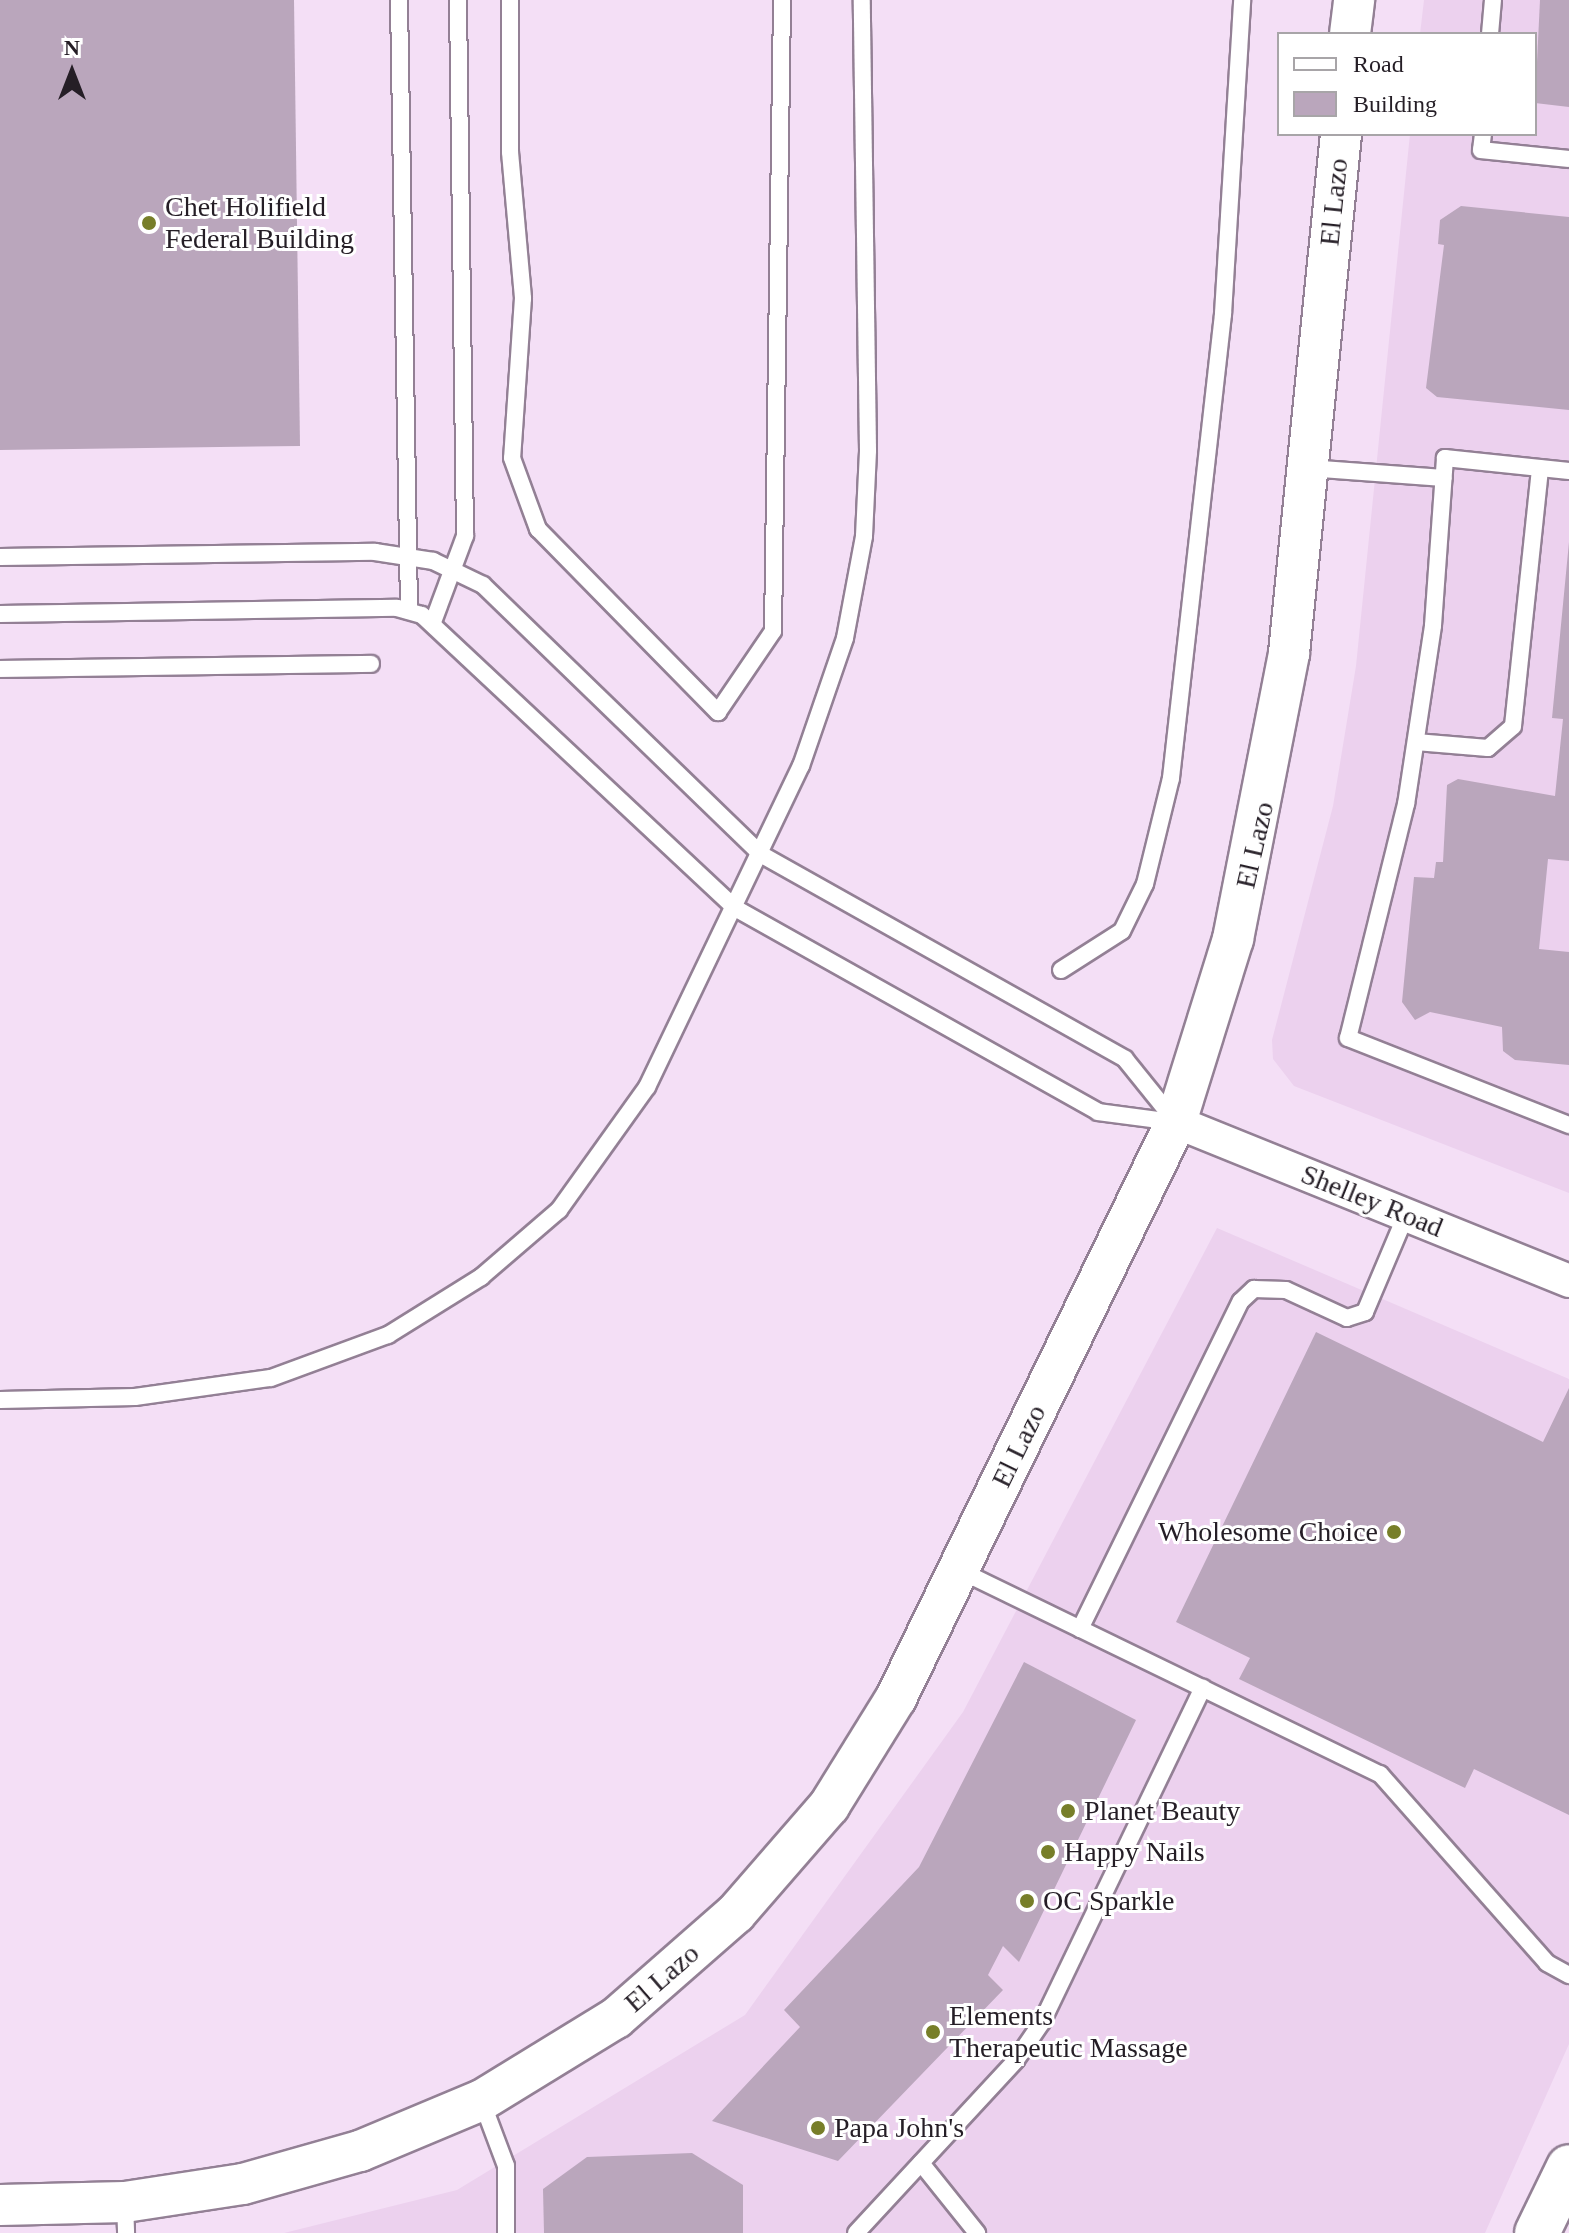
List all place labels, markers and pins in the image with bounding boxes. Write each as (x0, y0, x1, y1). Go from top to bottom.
place label: Chet Holifield Federal Building (165, 190, 354, 256)
marker: Chet Holifield Federal Building (140, 214, 158, 232)
place label: Wholesome Choice (1158, 1515, 1378, 1549)
marker: Wholesome Choice (1385, 1523, 1403, 1541)
place label: Planet Beauty (1084, 1794, 1240, 1828)
marker: Planet Beauty (1059, 1802, 1077, 1820)
place label: Happy Nails (1064, 1835, 1205, 1869)
marker: Happy Nails (1039, 1843, 1057, 1861)
place label: OC Sparkle (1043, 1884, 1174, 1918)
marker: OC Sparkle (1018, 1892, 1036, 1910)
place label: Elements Therapeutic Massage (949, 1999, 1188, 2065)
marker: Elements Therapeutic Massage (924, 2023, 942, 2041)
place label: Papa John's (834, 2111, 964, 2145)
marker: Papa John's (809, 2119, 827, 2137)

